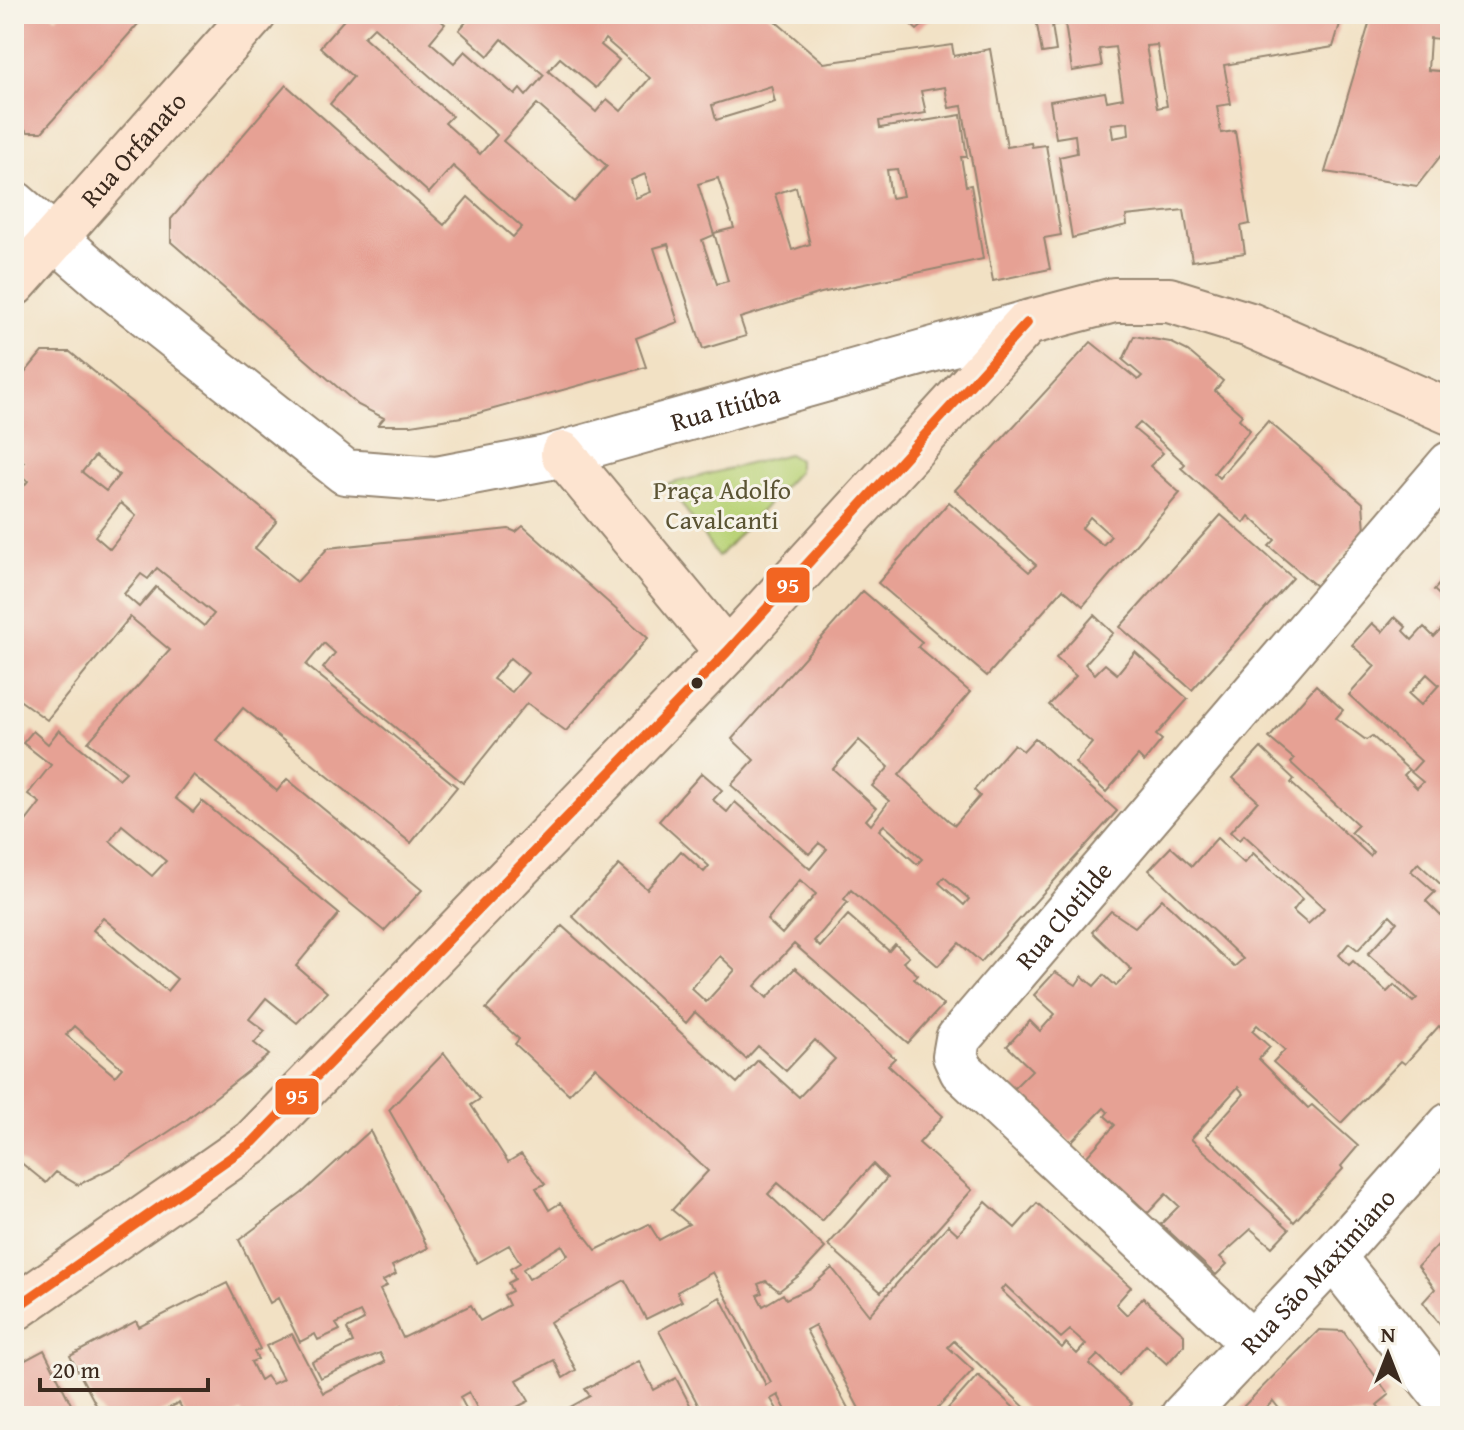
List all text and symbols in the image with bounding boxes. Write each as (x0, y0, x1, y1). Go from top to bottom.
street label: Rua Orfanato (71, 83, 195, 216)
street label: Rua Itiúba (666, 373, 785, 441)
park label: Praça Adolfo Cavalcanti (653, 470, 791, 539)
line badge: 95 (765, 566, 811, 604)
text: 95 (777, 569, 799, 601)
unlabelled marker (689, 675, 705, 691)
street label: Rua Clotilde (1006, 852, 1121, 978)
line badge: 95 (274, 1077, 320, 1116)
text: 95 (286, 1080, 308, 1112)
street label: Rua São Maximiano (1231, 1179, 1405, 1363)
north arrow (1348, 1314, 1428, 1394)
text: N (1381, 1318, 1396, 1350)
scale bar (40, 1342, 208, 1392)
text: 20 m (52, 1352, 100, 1387)

